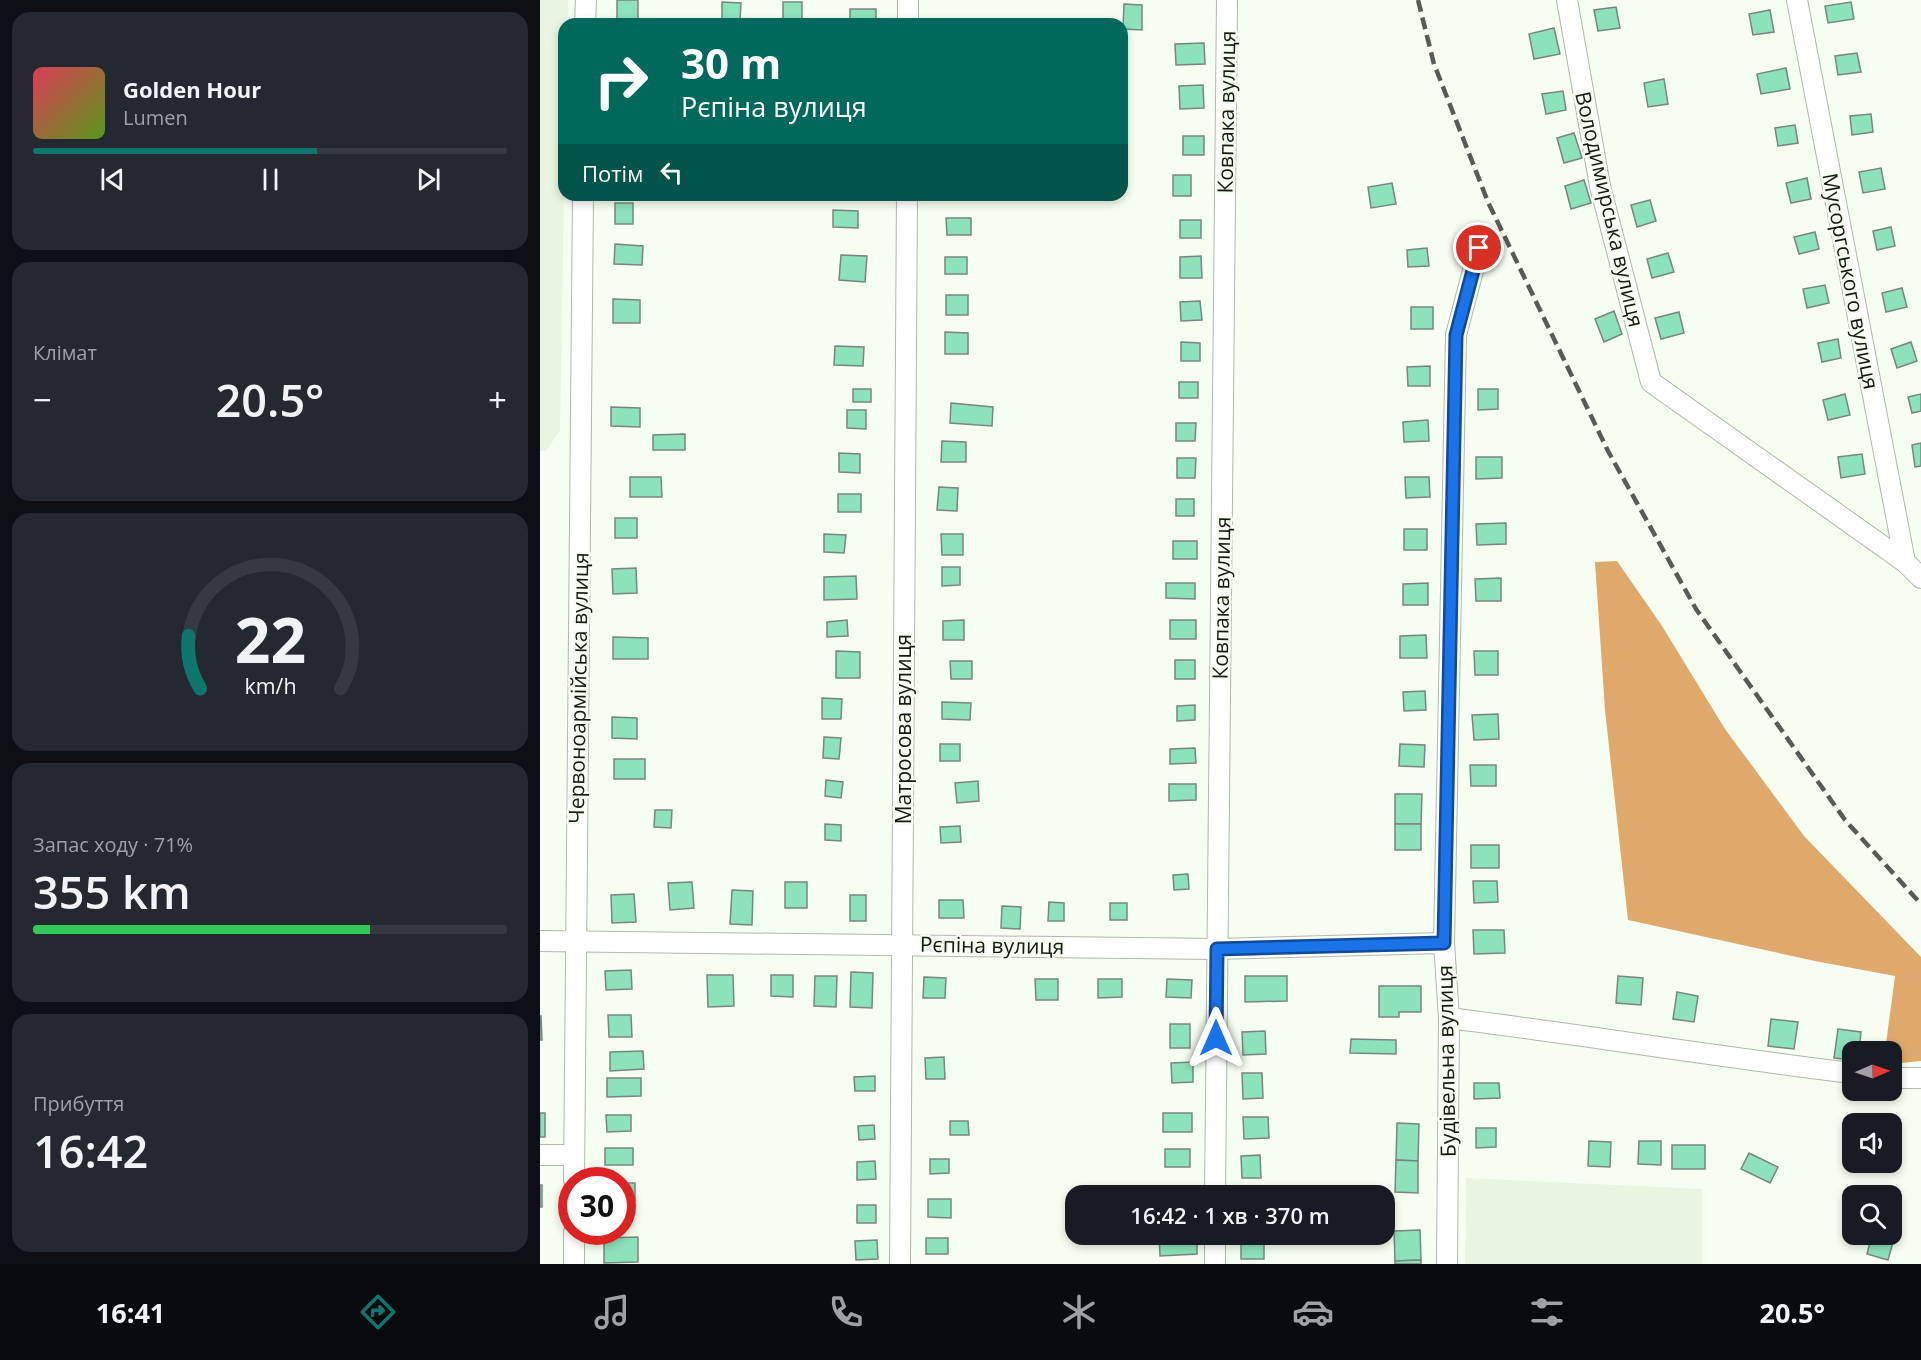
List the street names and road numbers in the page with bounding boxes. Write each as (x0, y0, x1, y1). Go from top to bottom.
street label: Ковпака вулиця (1211, 30, 1241, 194)
street label: Володимирська вулиця (1569, 88, 1651, 330)
street label: Мусоргського вулиця (1816, 170, 1886, 392)
street label: Ковпака вулиця (1206, 516, 1236, 680)
street label: Червоноармійська вулиця (562, 552, 594, 824)
street label: Матросова вулиця (889, 634, 917, 824)
street label: Рєпіна вулиця (920, 930, 1064, 960)
street label: Будівельна вулиця (1430, 965, 1462, 1157)

